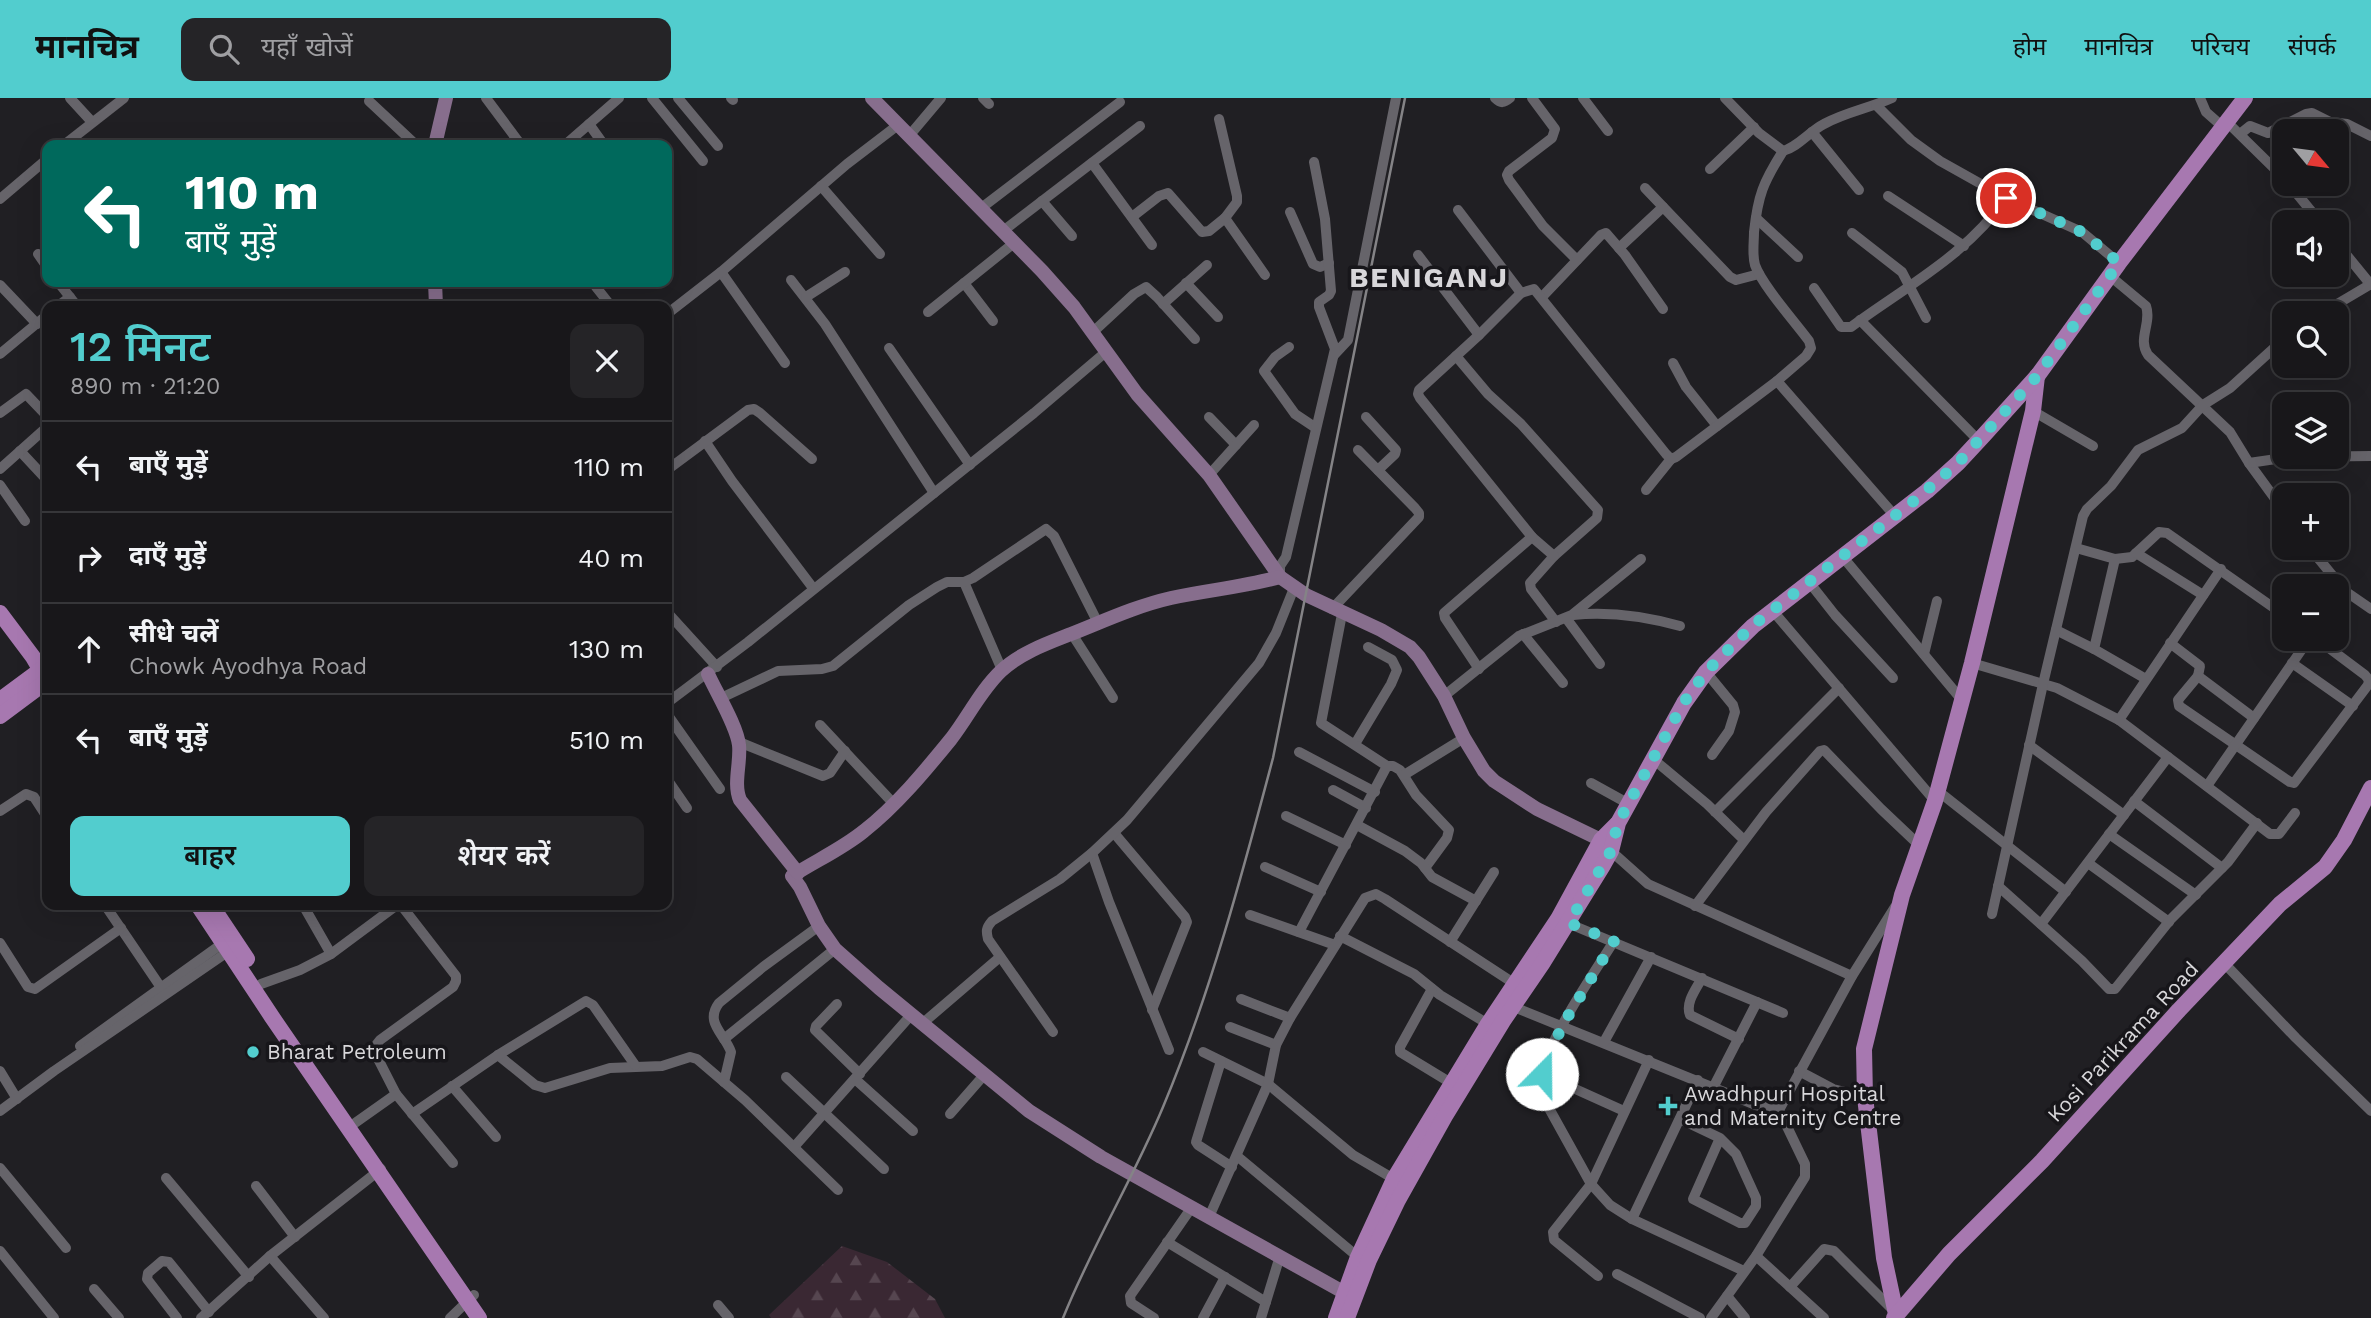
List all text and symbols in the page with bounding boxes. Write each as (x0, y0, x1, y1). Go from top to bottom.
search box (181, 18, 671, 81)
text: मानचित्र (35, 27, 139, 66)
icon: search (205, 30, 243, 68)
text: यहाँ खोजें (261, 32, 353, 62)
text: होम (2013, 33, 2046, 61)
text: मानचित्र (2084, 33, 2153, 61)
text: परिचय (2191, 33, 2250, 61)
text: संपर्क (2288, 33, 2336, 61)
north arrow (2272, 119, 2348, 196)
map controls (2272, 119, 2349, 651)
text: 110 m (185, 163, 319, 221)
icon: left (70, 168, 161, 259)
pin (1976, 168, 2036, 228)
icon: arrive (1987, 179, 2025, 217)
button: sound (2272, 210, 2349, 287)
text: बाएँ मुड़ें (185, 222, 276, 260)
district label: BENIGANJ (1349, 261, 1509, 294)
button: search (2272, 301, 2349, 378)
text: 12 मिनट (70, 322, 210, 371)
button: close (570, 324, 644, 398)
text: 890 m · 21:20 (70, 373, 220, 400)
button: layers (2272, 392, 2349, 469)
icon: left (70, 448, 108, 486)
text: बाएँ मुड़ें (129, 449, 208, 479)
text: 110 m (574, 452, 644, 482)
button: + (2272, 483, 2349, 560)
icon: right (70, 539, 108, 577)
text: दाएँ मुड़ें (129, 540, 206, 570)
text: 40 m (578, 543, 644, 573)
button: − (2272, 574, 2349, 651)
text: सीधे चलें (129, 618, 218, 648)
icon: ahead (70, 630, 108, 668)
text: 130 m (569, 634, 644, 664)
text: Chowk Ayodhya Road (129, 653, 367, 680)
icon: left (70, 721, 108, 759)
text: बाएँ मुड़ें (129, 722, 208, 752)
text: 510 m (569, 725, 644, 755)
button: बाहर (70, 816, 350, 896)
button: शेयर करें (364, 816, 644, 896)
street label: Kosi Parikrama Road (2042, 956, 2203, 1127)
position arrow (1505, 1037, 1579, 1111)
place label: Bharat Petroleum (267, 1039, 447, 1064)
marker: Bharat Petroleum (245, 1044, 261, 1060)
place label: Awadhpuri Hospital and Maternity Centre (1684, 1081, 1901, 1130)
marker: Awadhpuri Hospital and Maternity Centre (1658, 1096, 1678, 1116)

